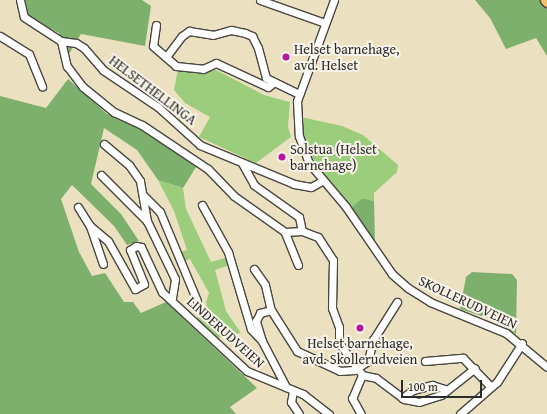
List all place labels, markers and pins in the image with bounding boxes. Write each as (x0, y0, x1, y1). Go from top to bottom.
place label: Helset barnehage, avd. Helset (294, 41, 399, 74)
marker: Helset barnehage, avd. Helset (281, 52, 291, 62)
place label: Solstua (Helset barnehage) (290, 141, 377, 174)
marker: Solstua (Helset barnehage) (277, 152, 287, 162)
marker: Helset barnehage, avd. Skollerudveien (355, 323, 365, 333)
place label: Helset barnehage, avd. Skollerudveien (303, 335, 417, 368)

